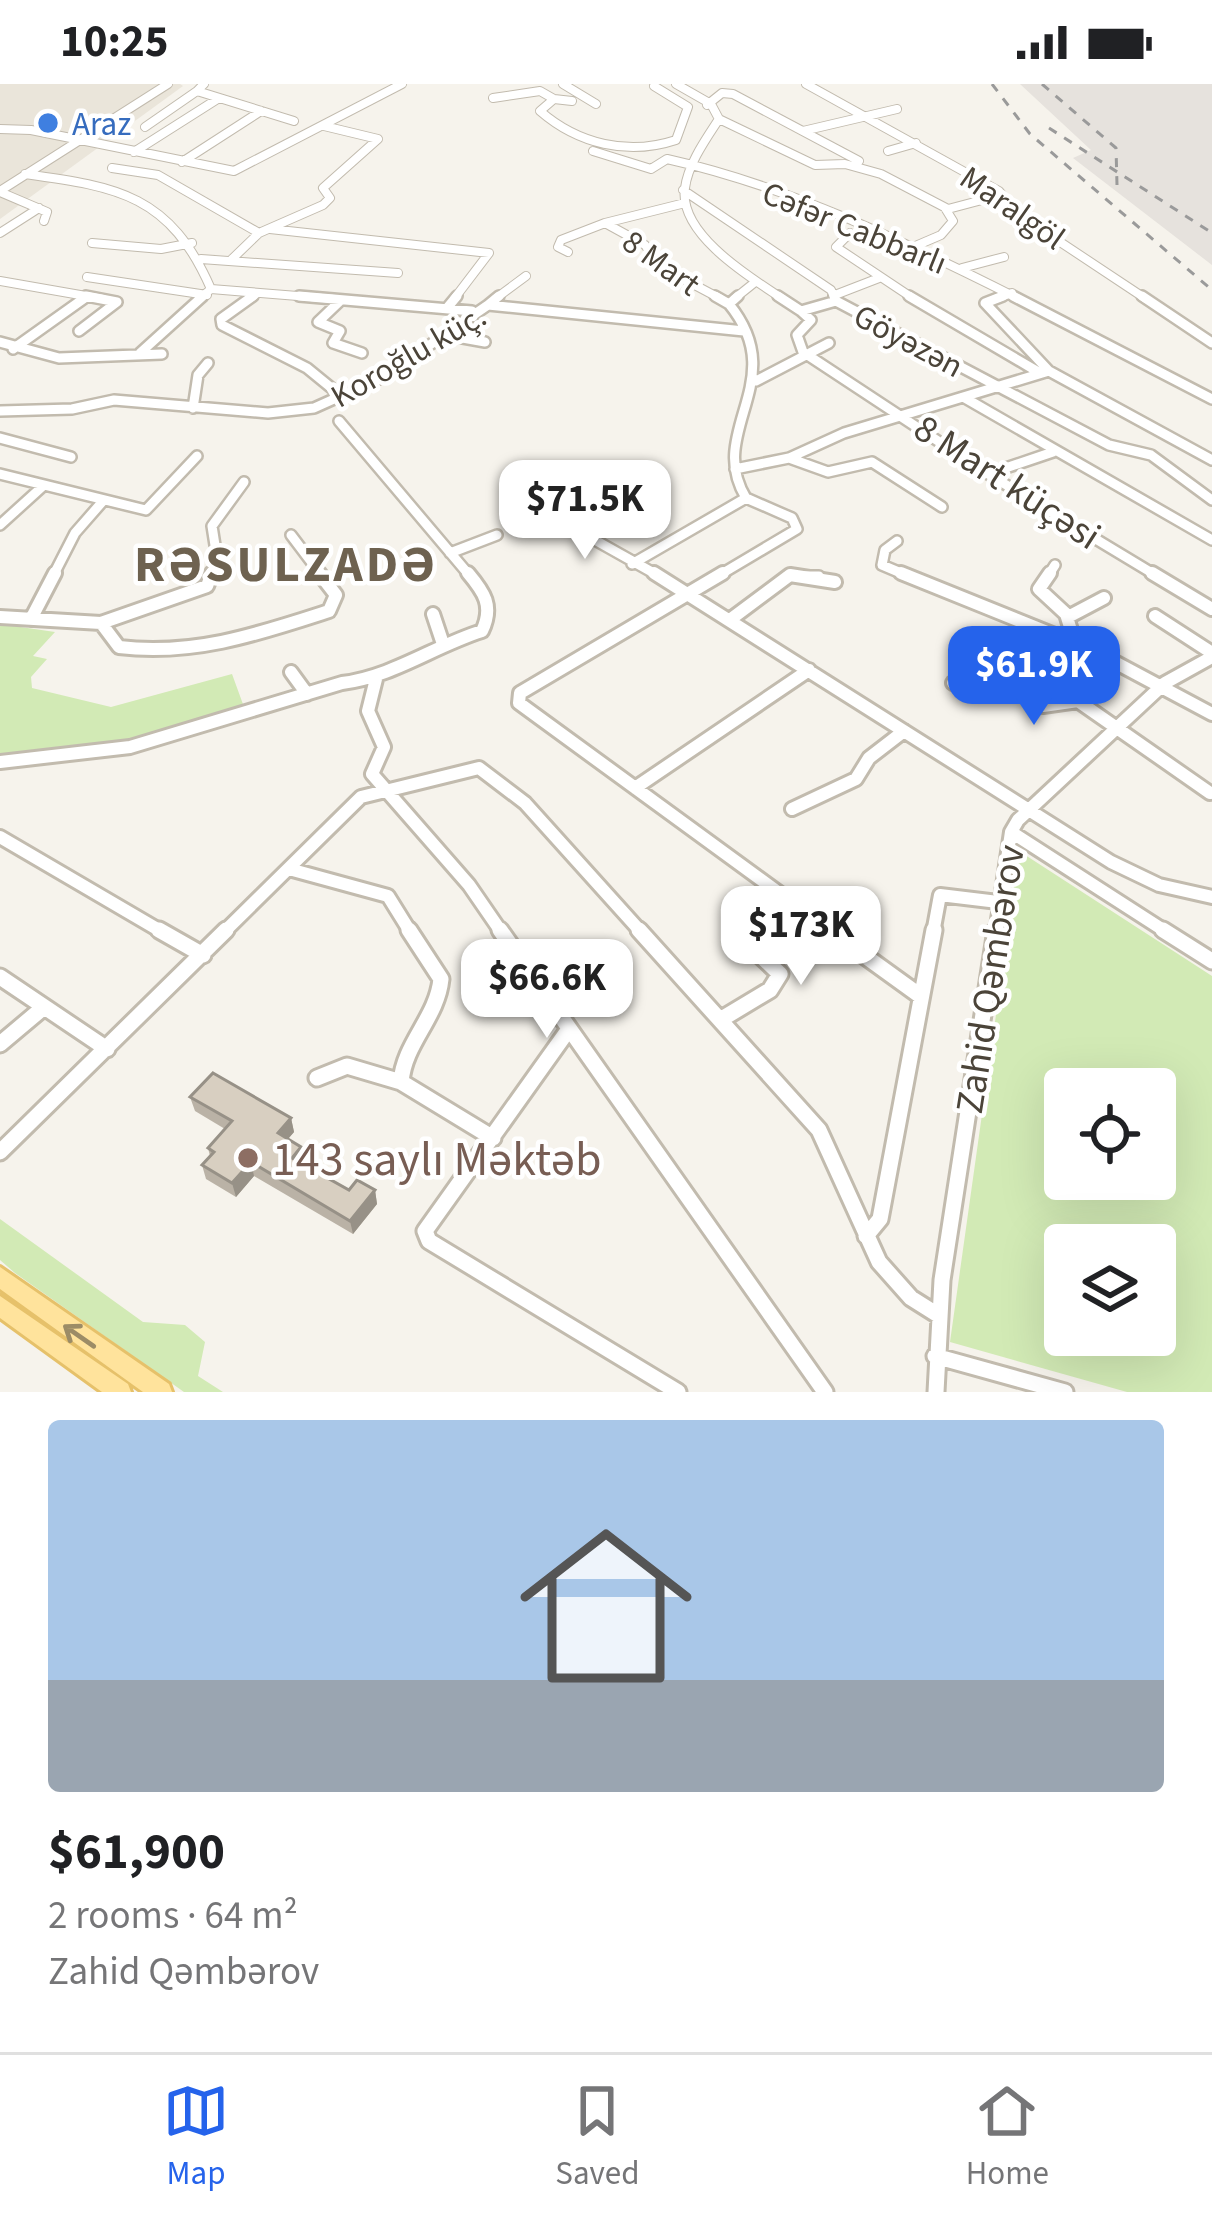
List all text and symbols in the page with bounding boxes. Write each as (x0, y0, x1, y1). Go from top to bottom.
text: 10:25 (60, 10, 169, 74)
place label: Araz (72, 101, 131, 148)
marker: Araz (35, 110, 61, 136)
street label: Maralgöl (950, 155, 1074, 262)
street label: Cəfər Cabbarlı (755, 170, 954, 287)
street label: 8 Mart (612, 219, 710, 308)
street label: Koroğlu küç. (322, 293, 495, 420)
street label: Göyəzən (845, 293, 971, 390)
street label: 8 Mart küçəsi (902, 401, 1111, 564)
pin: $71.5K (487, 460, 683, 562)
text: $71.5K (526, 471, 644, 527)
district label: RƏSULZADƏ (134, 529, 438, 601)
pin: $61.9K (936, 626, 1132, 728)
text: $61.9K (975, 637, 1093, 693)
street label: Zahid Qəmbərov (942, 841, 1040, 1118)
pin: $173K (717, 886, 885, 988)
text: $173K (748, 897, 854, 953)
pin: $66.6K (449, 939, 645, 1041)
text: $66.6K (488, 950, 606, 1006)
map controls (1044, 1068, 1176, 1356)
button: locate (1044, 1068, 1176, 1200)
place label: 143 saylı Məktəb (272, 1126, 602, 1194)
marker: 143 saylı Məktəb (235, 1145, 261, 1171)
button: layers (1044, 1224, 1176, 1356)
one-way arrow (63, 1324, 96, 1349)
icon: home (498, 1498, 714, 1714)
text: $61,900 (48, 1816, 225, 1888)
text: 2 rooms · 64 m² (48, 1888, 298, 1944)
text: Zahid Qəmbərov (48, 1944, 319, 2000)
tab: Map (163, 2078, 229, 2197)
tab: Saved (555, 2078, 640, 2197)
tab: Home (966, 2078, 1049, 2197)

